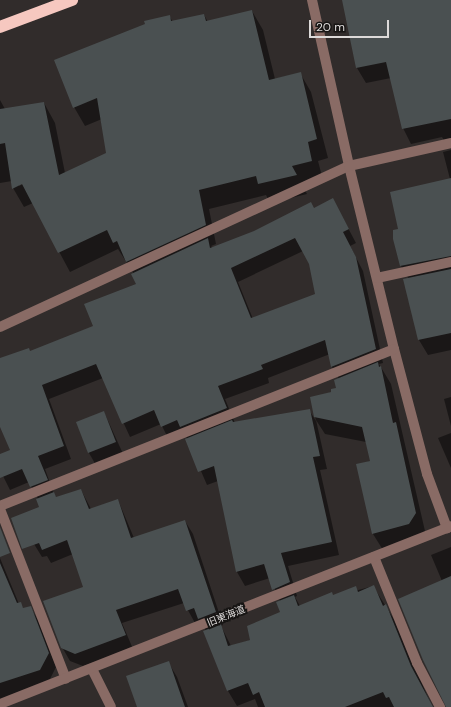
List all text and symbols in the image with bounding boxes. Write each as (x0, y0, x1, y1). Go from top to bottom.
scale bar (311, 12, 391, 38)
text: 20 m (316, 19, 345, 35)
street label: 旧東海道 (205, 603, 247, 629)

